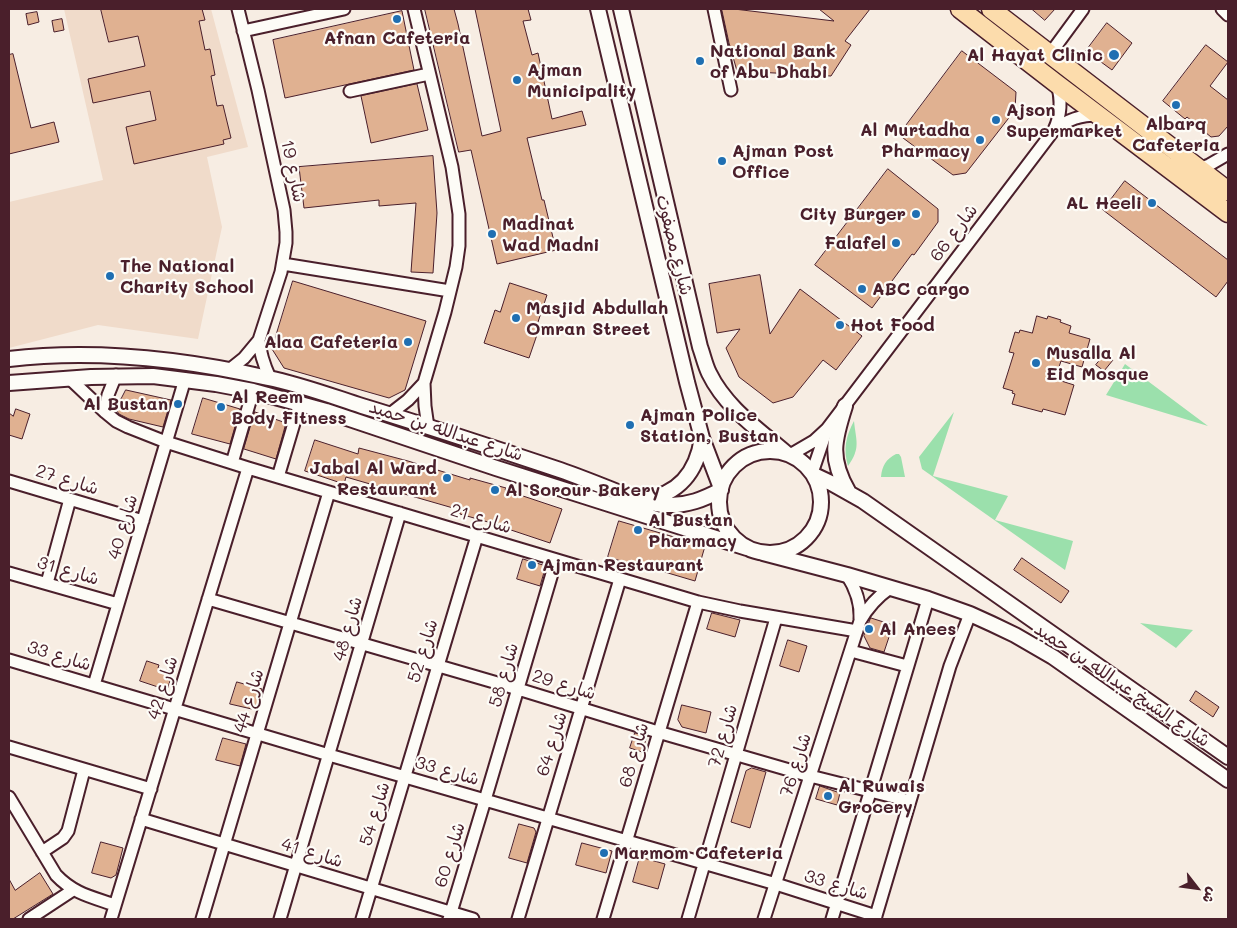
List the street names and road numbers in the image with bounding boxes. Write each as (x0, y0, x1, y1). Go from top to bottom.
street label: شارع 19 (276, 138, 310, 204)
street label: شارع مصفوت (651, 192, 697, 298)
street label: شارع 66 (925, 200, 983, 266)
street label: شارع عبدالله بن حميد (366, 396, 526, 466)
street label: شارع 27 (33, 460, 101, 500)
street label: شارع 40 (103, 492, 143, 562)
street label: شارع 21 (448, 499, 514, 539)
street label: شارع 31 (35, 552, 101, 590)
street label: شارع 48 (328, 594, 368, 664)
street label: شارع 52 (403, 617, 443, 685)
street label: شارع الشيخ عبدالله بن حميد (1030, 618, 1214, 752)
street label: شارع 33 (24, 636, 94, 676)
street label: شارع 58 (485, 640, 523, 710)
street label: شارع 42 (143, 654, 183, 722)
street label: شارع 29 (530, 665, 598, 705)
street label: شارع 44 (229, 666, 269, 736)
street label: شارع 72 (704, 702, 742, 770)
street label: شارع 64 (532, 709, 572, 779)
street label: شارع 68 (614, 720, 654, 790)
street label: شارع 76 (776, 730, 816, 800)
street label: شارع 33 (412, 752, 482, 790)
street label: شارع 54 (355, 779, 395, 849)
street label: شارع 60 (430, 820, 470, 890)
street label: شارع 41 (279, 833, 345, 873)
street label: شارع 33 (801, 865, 871, 905)

